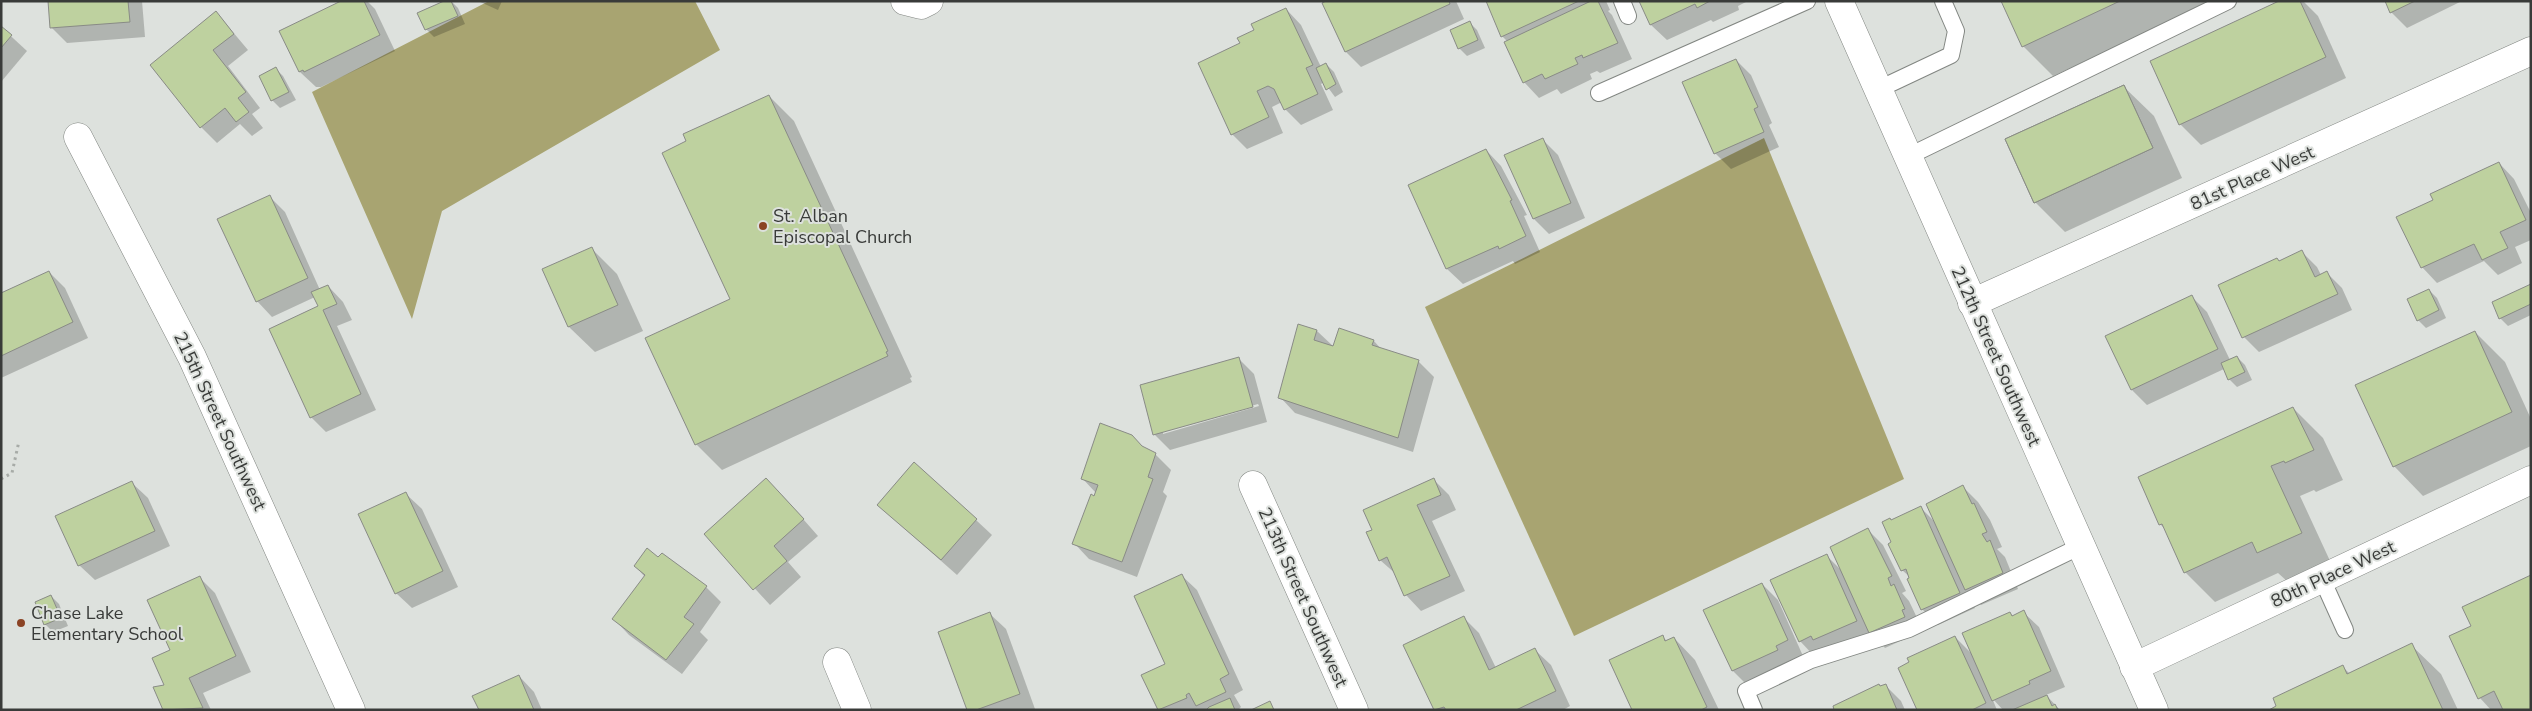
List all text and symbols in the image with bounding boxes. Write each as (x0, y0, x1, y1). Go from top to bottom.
street label: 81st Place West (2186, 140, 2318, 216)
place label: St. Alban Episcopal Church (773, 204, 912, 249)
marker: St. Alban Episcopal Church (757, 220, 769, 232)
street label: 212th Street Southwest (1946, 262, 2047, 450)
street label: 215th Street Southwest (168, 328, 272, 515)
street label: 213th Street Southwest (1253, 503, 1354, 691)
street label: 80th Place West (2267, 534, 2400, 613)
place label: Chase Lake Elementary School (31, 601, 184, 646)
marker: Chase Lake Elementary School (15, 617, 27, 629)

